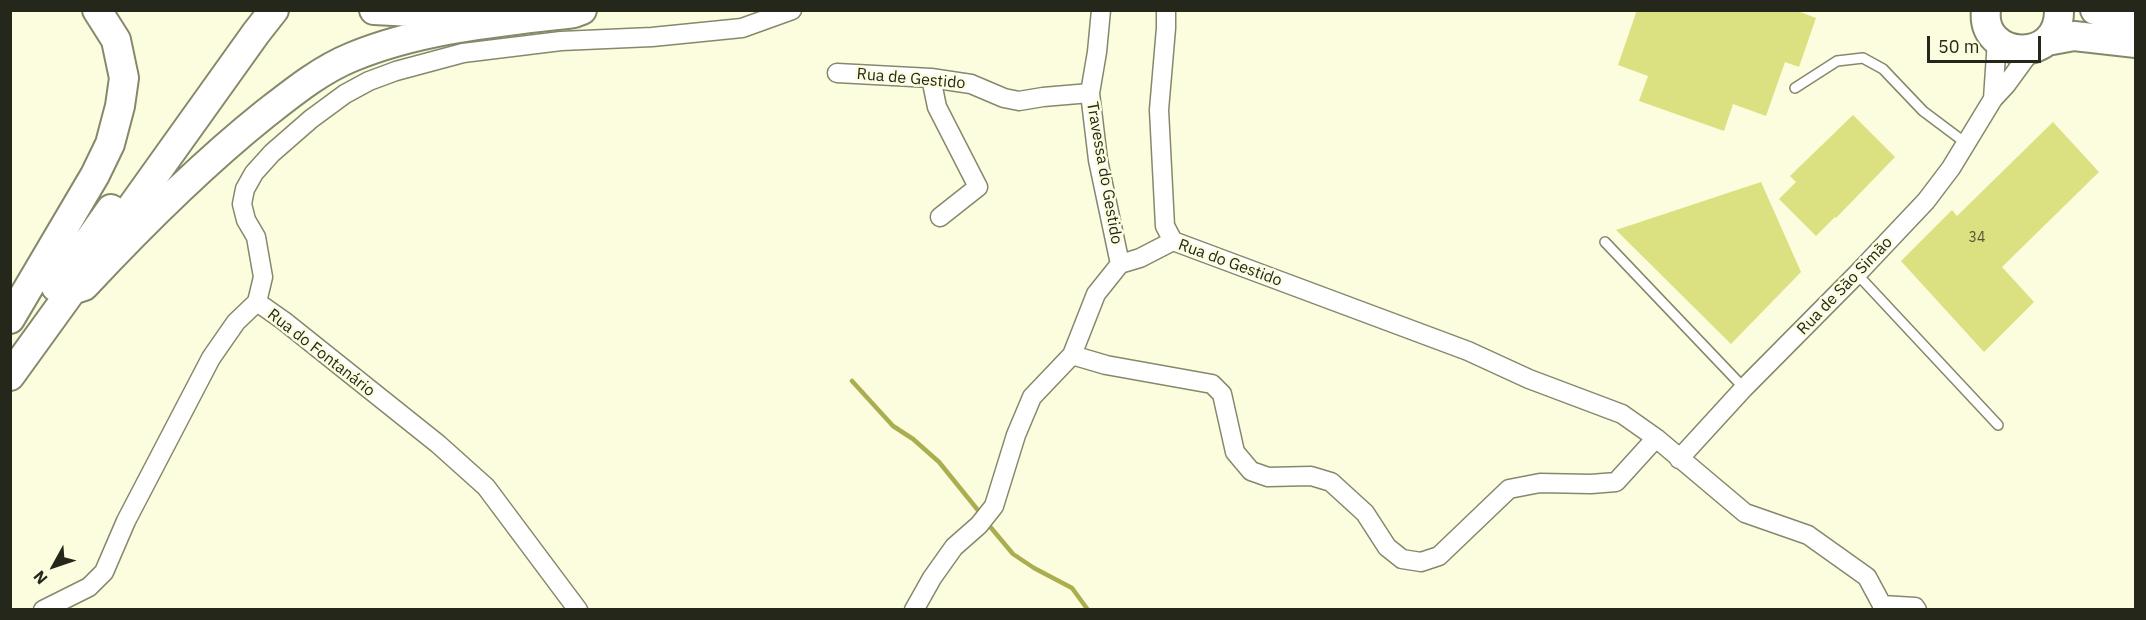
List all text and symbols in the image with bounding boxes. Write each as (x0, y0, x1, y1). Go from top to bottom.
scale bar (1930, 24, 2044, 62)
text: 50 m (1938, 35, 1980, 58)
street label: Rua de Gestido (856, 65, 966, 93)
street label: Travessa do Gestido (1082, 100, 1126, 246)
house number: 34 (1969, 230, 1985, 246)
street label: Rua de São Simão (1793, 233, 1897, 339)
street label: Rua do Gestido (1175, 235, 1285, 291)
street label: Rua do Fontanário (264, 305, 378, 401)
north arrow (24, 536, 84, 596)
text: N (29, 567, 52, 588)

